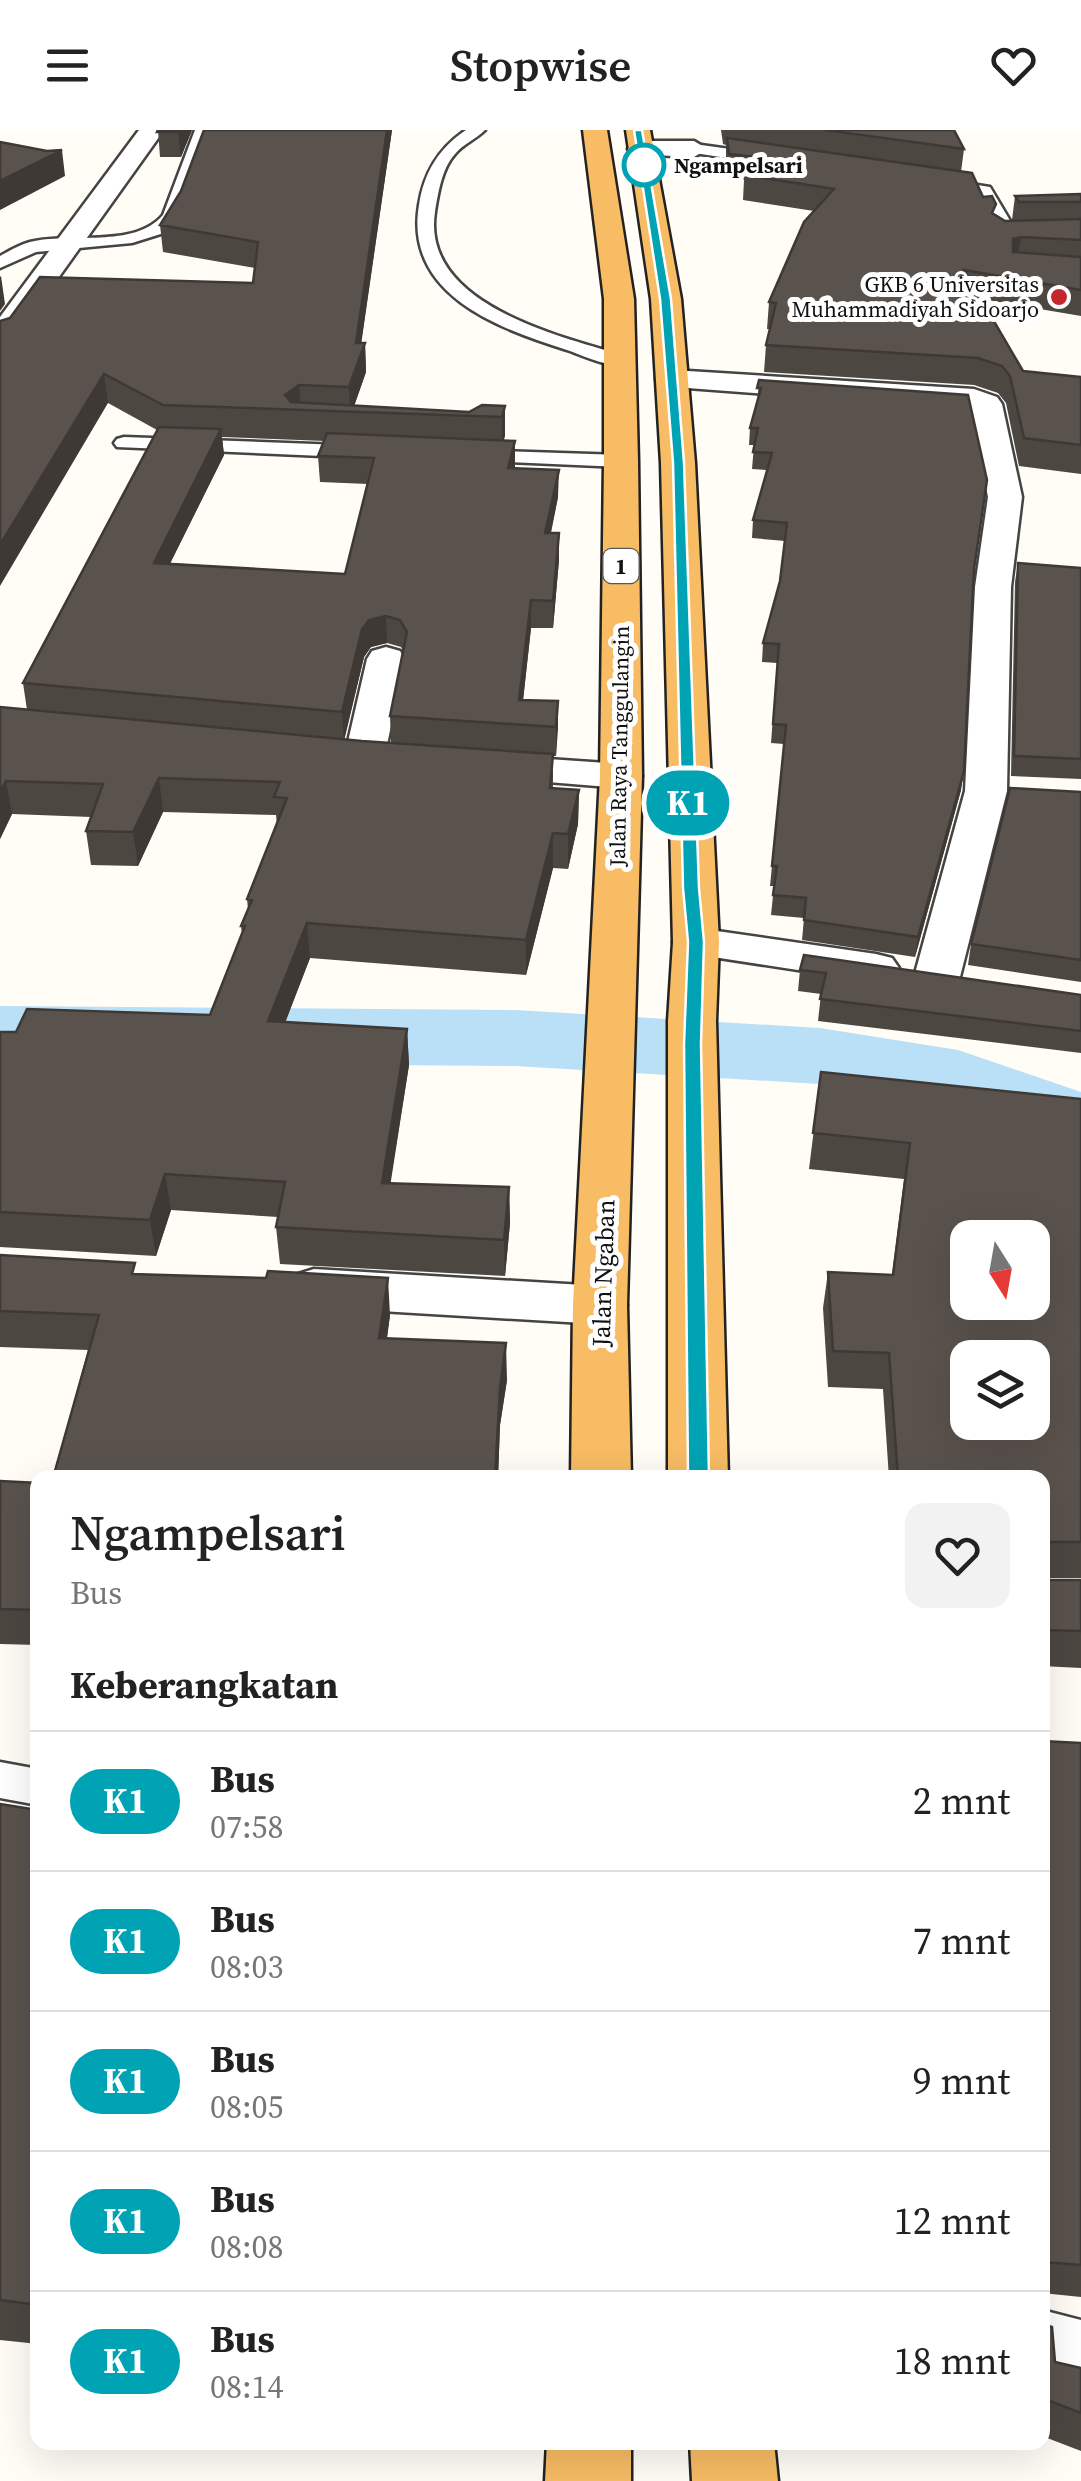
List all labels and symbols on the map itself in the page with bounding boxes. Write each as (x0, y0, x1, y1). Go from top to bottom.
marker: Ngampelsari (623, 144, 665, 186)
place label: Ngampelsari (674, 150, 803, 180)
place label: GKB 6 Universitas Muhammadiyah Sidoarjo (792, 269, 1039, 324)
marker: GKB 6 Universitas Muhammadiyah Sidoarjo (1048, 286, 1070, 308)
road number: 1 (604, 549, 638, 583)
street label: Jalan Raya Tanggulangin (602, 625, 636, 868)
line badge: K1 (643, 770, 733, 836)
street label: Jalan Ngaban (583, 1199, 623, 1348)
north arrow (950, 1220, 1050, 1320)

